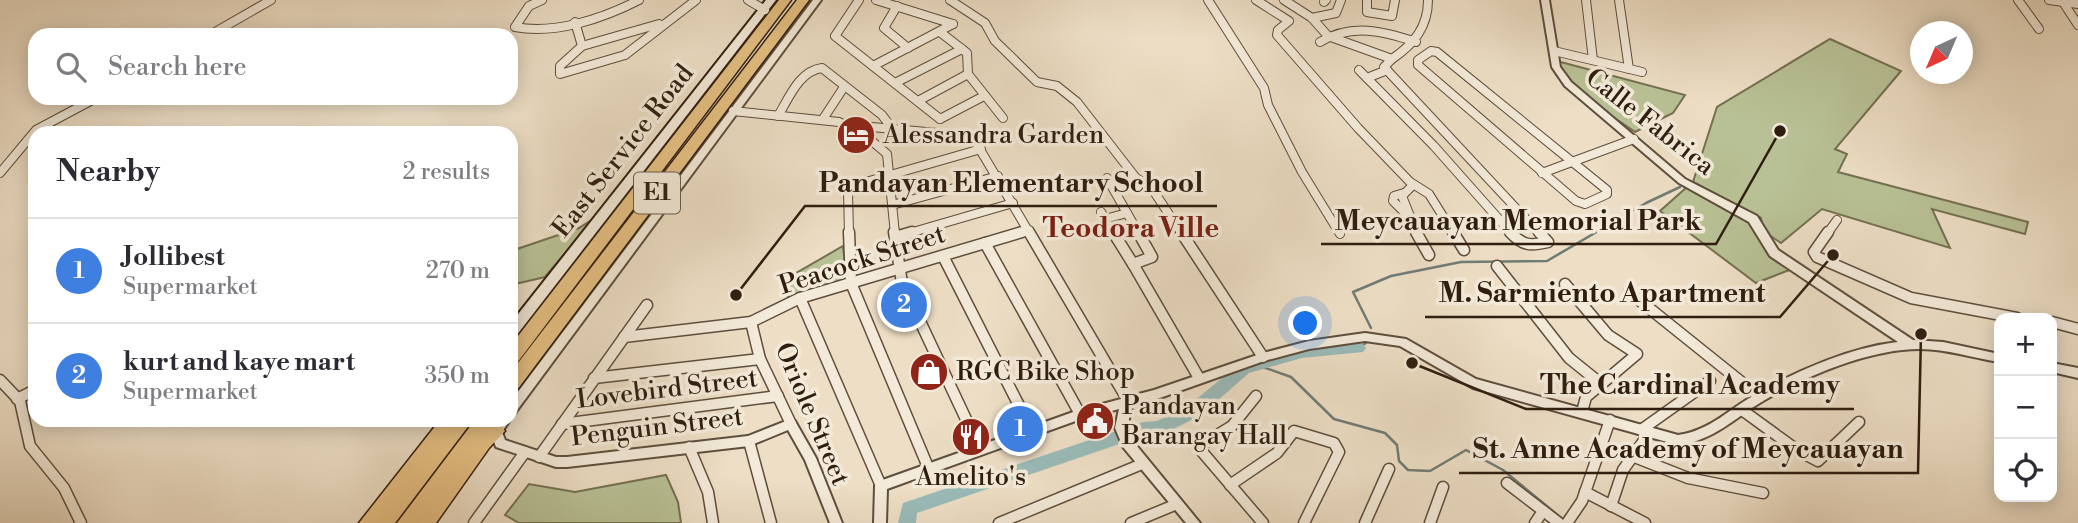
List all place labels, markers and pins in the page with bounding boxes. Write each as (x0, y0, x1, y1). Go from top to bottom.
hotel icon: Alessandra Garden (835, 114, 877, 156)
place label: Alessandra Garden (882, 119, 1104, 151)
callout: Pandayan Elementary School (805, 157, 1217, 206)
callout: Meycauayan Memorial Park (1321, 195, 1716, 244)
callout: M. Sarmiento Apartment (1425, 268, 1780, 317)
pin: 2 (881, 279, 927, 331)
shop icon: RGC Bike Shop (908, 351, 950, 393)
place label: RGC Bike Shop (956, 356, 1135, 388)
callout: The Cardinal Academy (1526, 360, 1854, 409)
place label: Pandayan Barangay Hall (1121, 390, 1287, 452)
public building icon: Pandayan Barangay Hall (1074, 400, 1116, 442)
pin: 1 (997, 403, 1043, 455)
restaurant icon: Amelito's (950, 416, 992, 458)
callout: St. Anne Academy of Meycauayan (1459, 424, 1918, 473)
place label: Amelito's (915, 461, 1026, 493)

